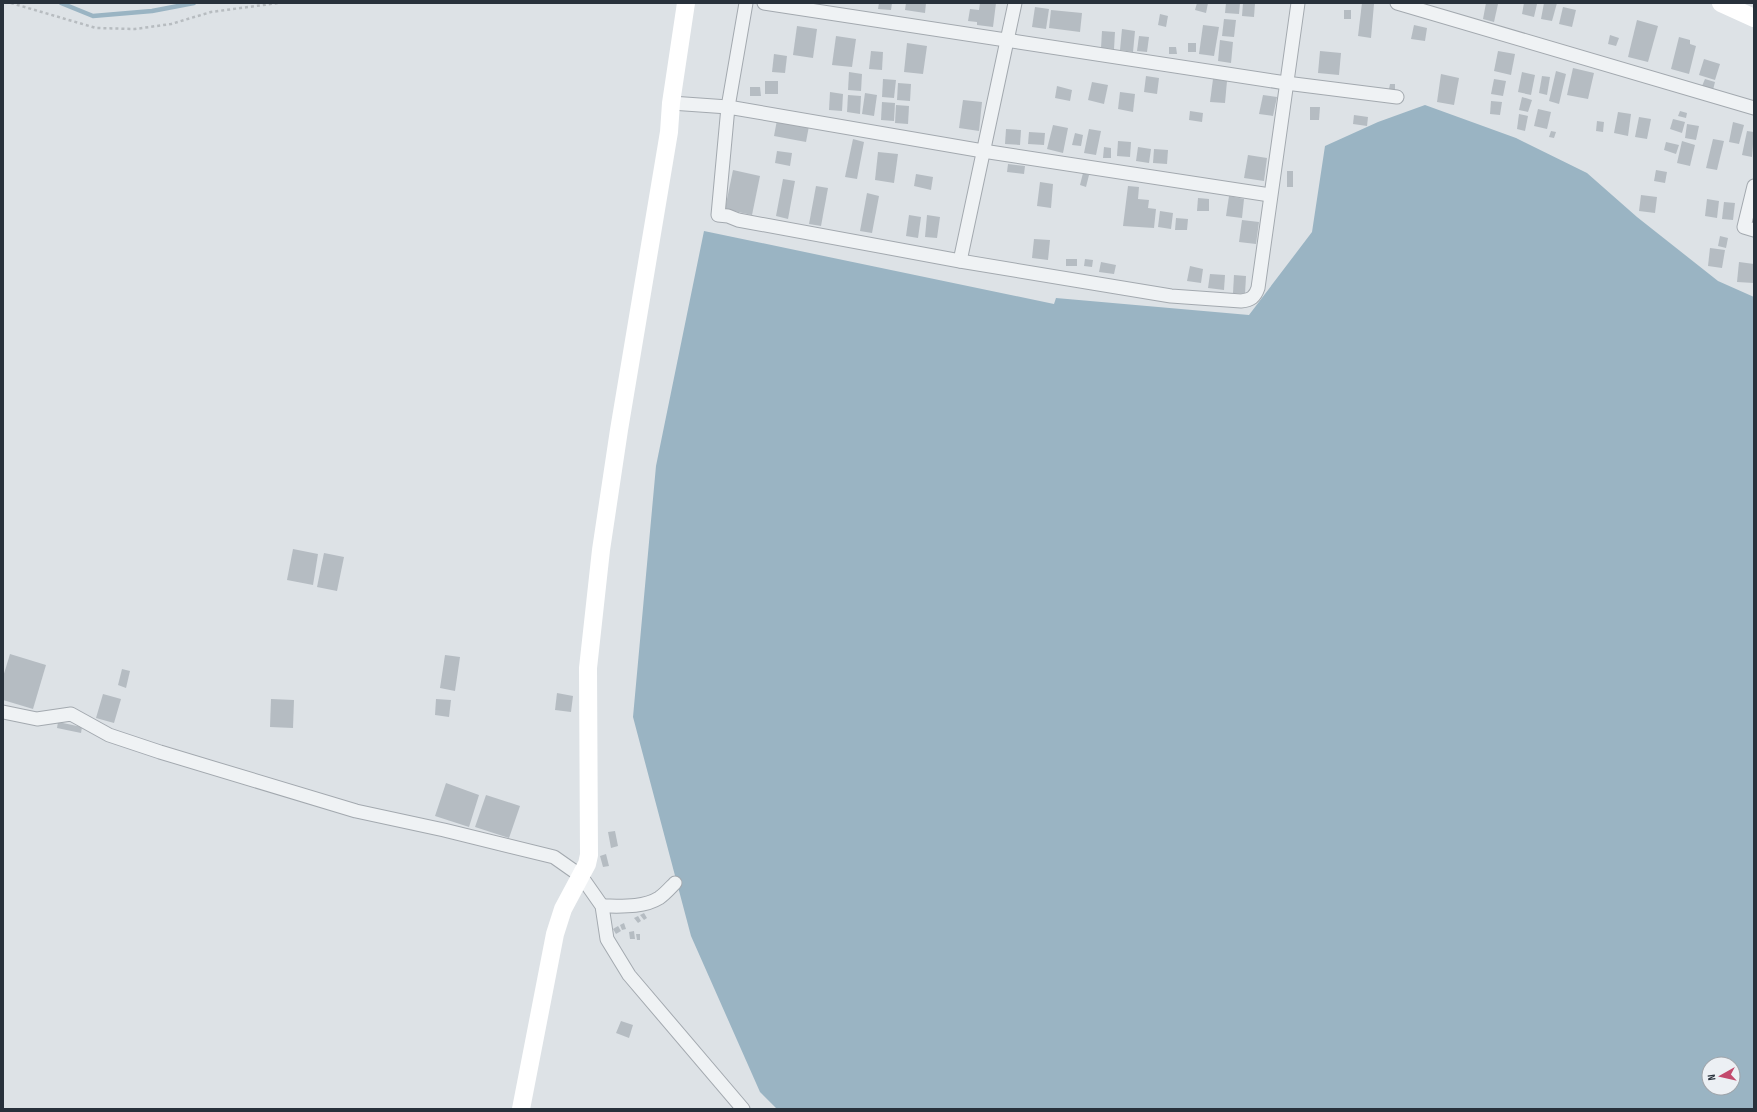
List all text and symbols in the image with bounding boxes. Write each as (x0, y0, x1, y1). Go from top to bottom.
north arrow (1701, 1056, 1741, 1096)
text: N (1705, 1073, 1718, 1081)

